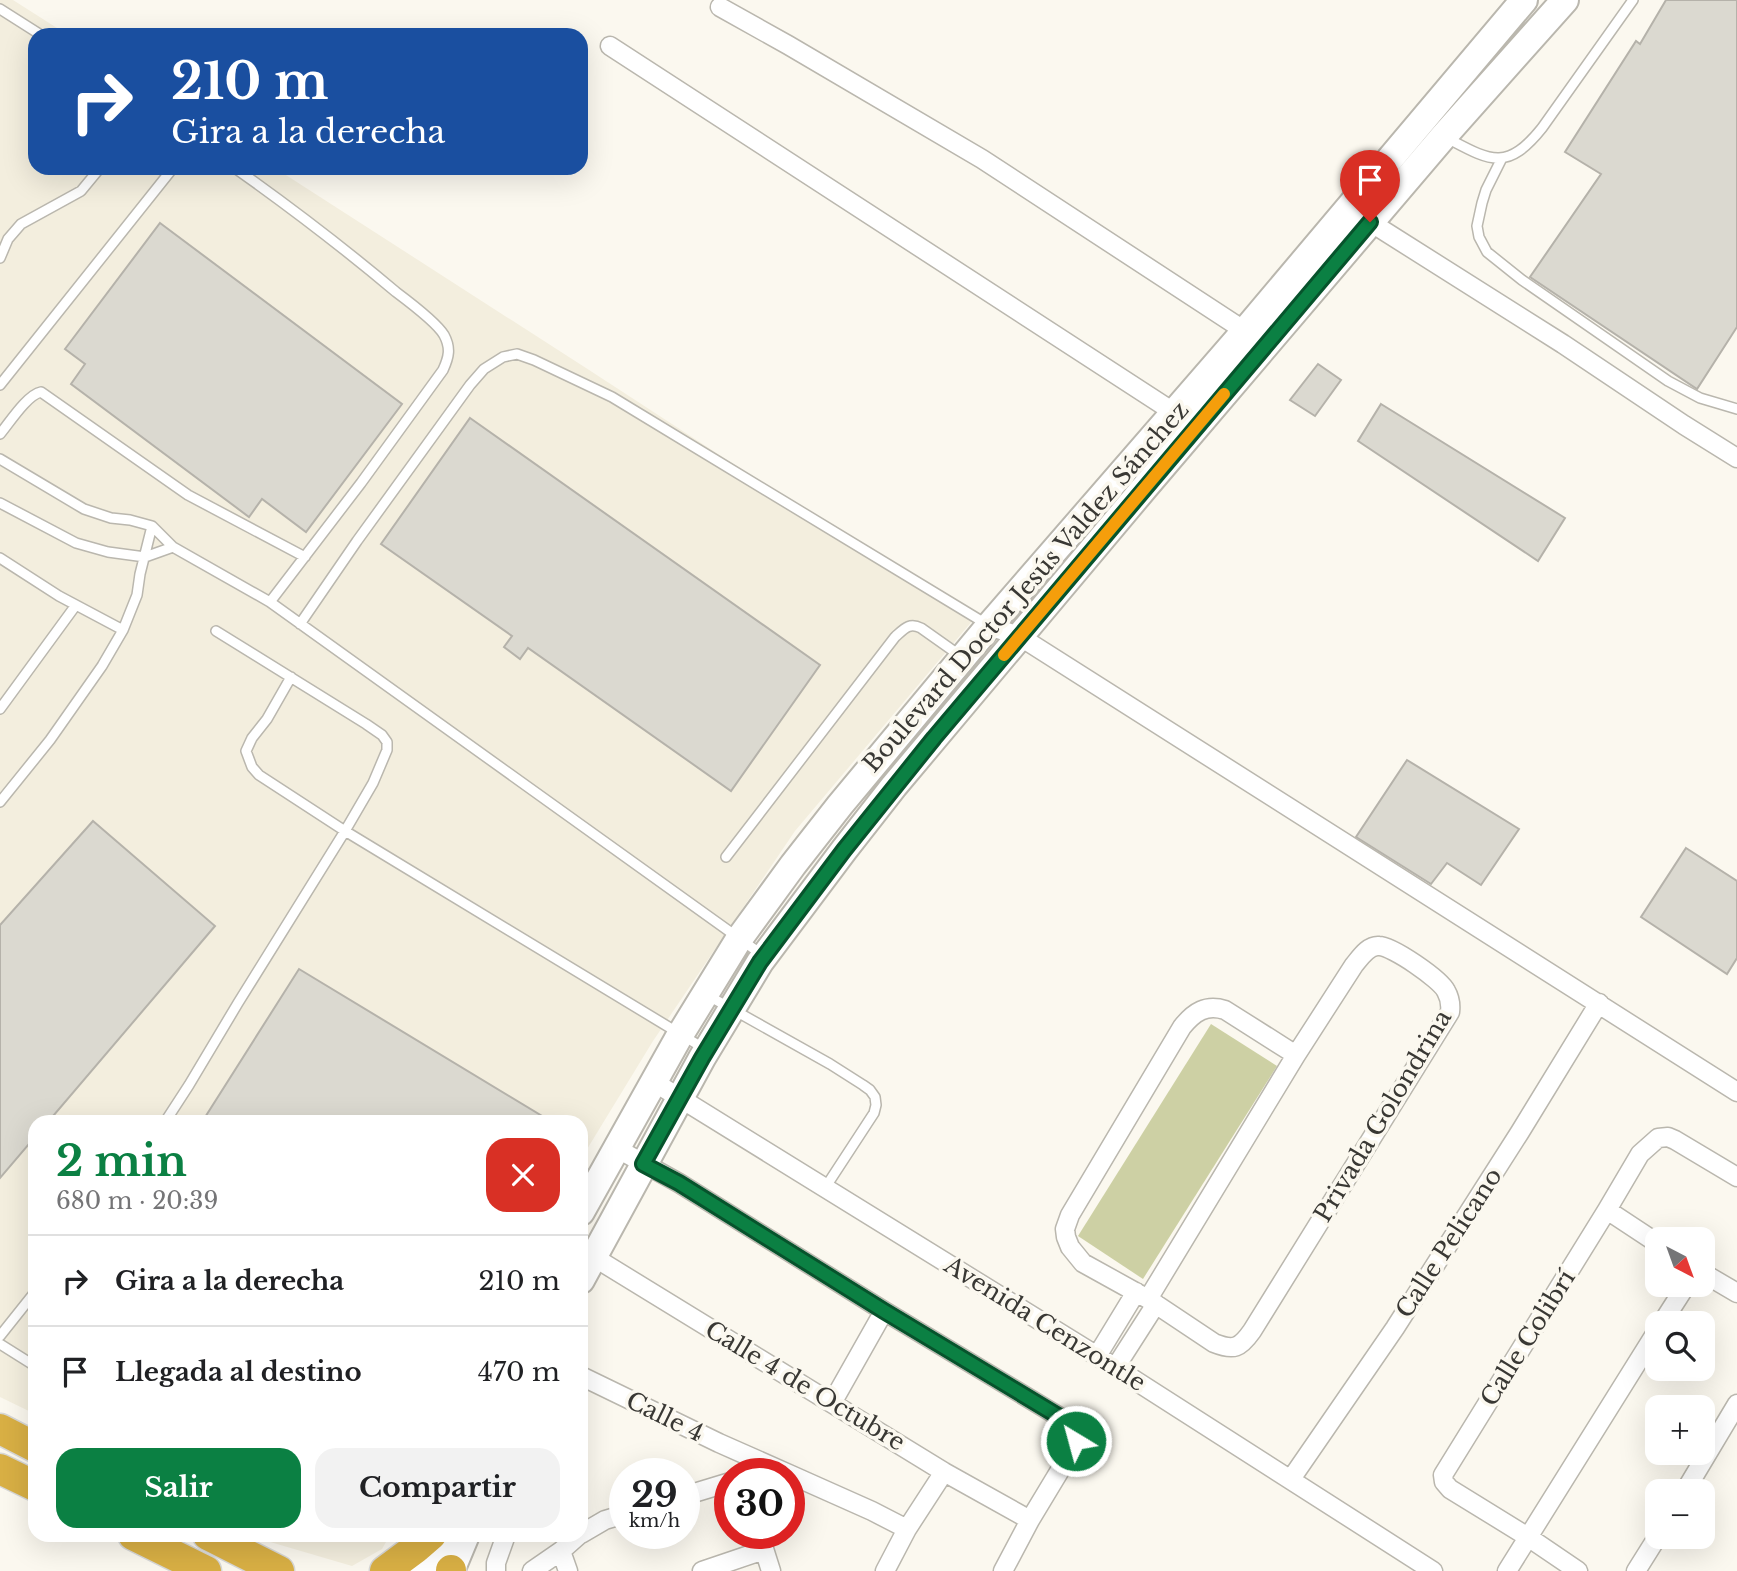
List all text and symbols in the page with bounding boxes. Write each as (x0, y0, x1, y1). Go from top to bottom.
text: 210 m (171, 51, 329, 112)
icon: right (56, 56, 147, 147)
text: Gira a la derecha (171, 112, 445, 152)
pin (1340, 150, 1400, 222)
icon: arrive (1351, 161, 1389, 199)
street label: Boulevard Doctor Jesús Valdez Sánchez (857, 395, 1195, 778)
street label: Privada Golondrina (1308, 1004, 1458, 1227)
text: 2 min (56, 1135, 187, 1187)
button: close (486, 1138, 560, 1212)
street label: Calle Pelicano (1389, 1162, 1508, 1323)
text: 680 m · 20:39 (56, 1187, 218, 1215)
north arrow (1645, 1227, 1715, 1297)
map controls (1645, 1227, 1715, 1549)
street label: Avenida Cenzontle (939, 1249, 1151, 1397)
icon: right (56, 1262, 94, 1300)
street label: Calle Colibrí (1474, 1264, 1581, 1411)
text: Gira a la derecha (115, 1265, 344, 1297)
text: 210 m (478, 1265, 560, 1297)
button: search (1645, 1311, 1715, 1381)
street label: Calle 4 de Octubre (700, 1314, 910, 1457)
icon: arrive (56, 1353, 94, 1391)
text: Llegada al destino (115, 1356, 362, 1388)
text: 470 m (478, 1356, 560, 1388)
street label: Calle 4 (622, 1385, 709, 1448)
button: + (1645, 1395, 1715, 1465)
position arrow (1039, 1404, 1113, 1478)
button: Salir (56, 1448, 301, 1528)
button: Compartir (315, 1448, 560, 1528)
speed limit sign: 30 (714, 1458, 805, 1549)
text: 29 (631, 1473, 678, 1516)
button: − (1645, 1479, 1715, 1549)
text: km/h (629, 1510, 680, 1532)

